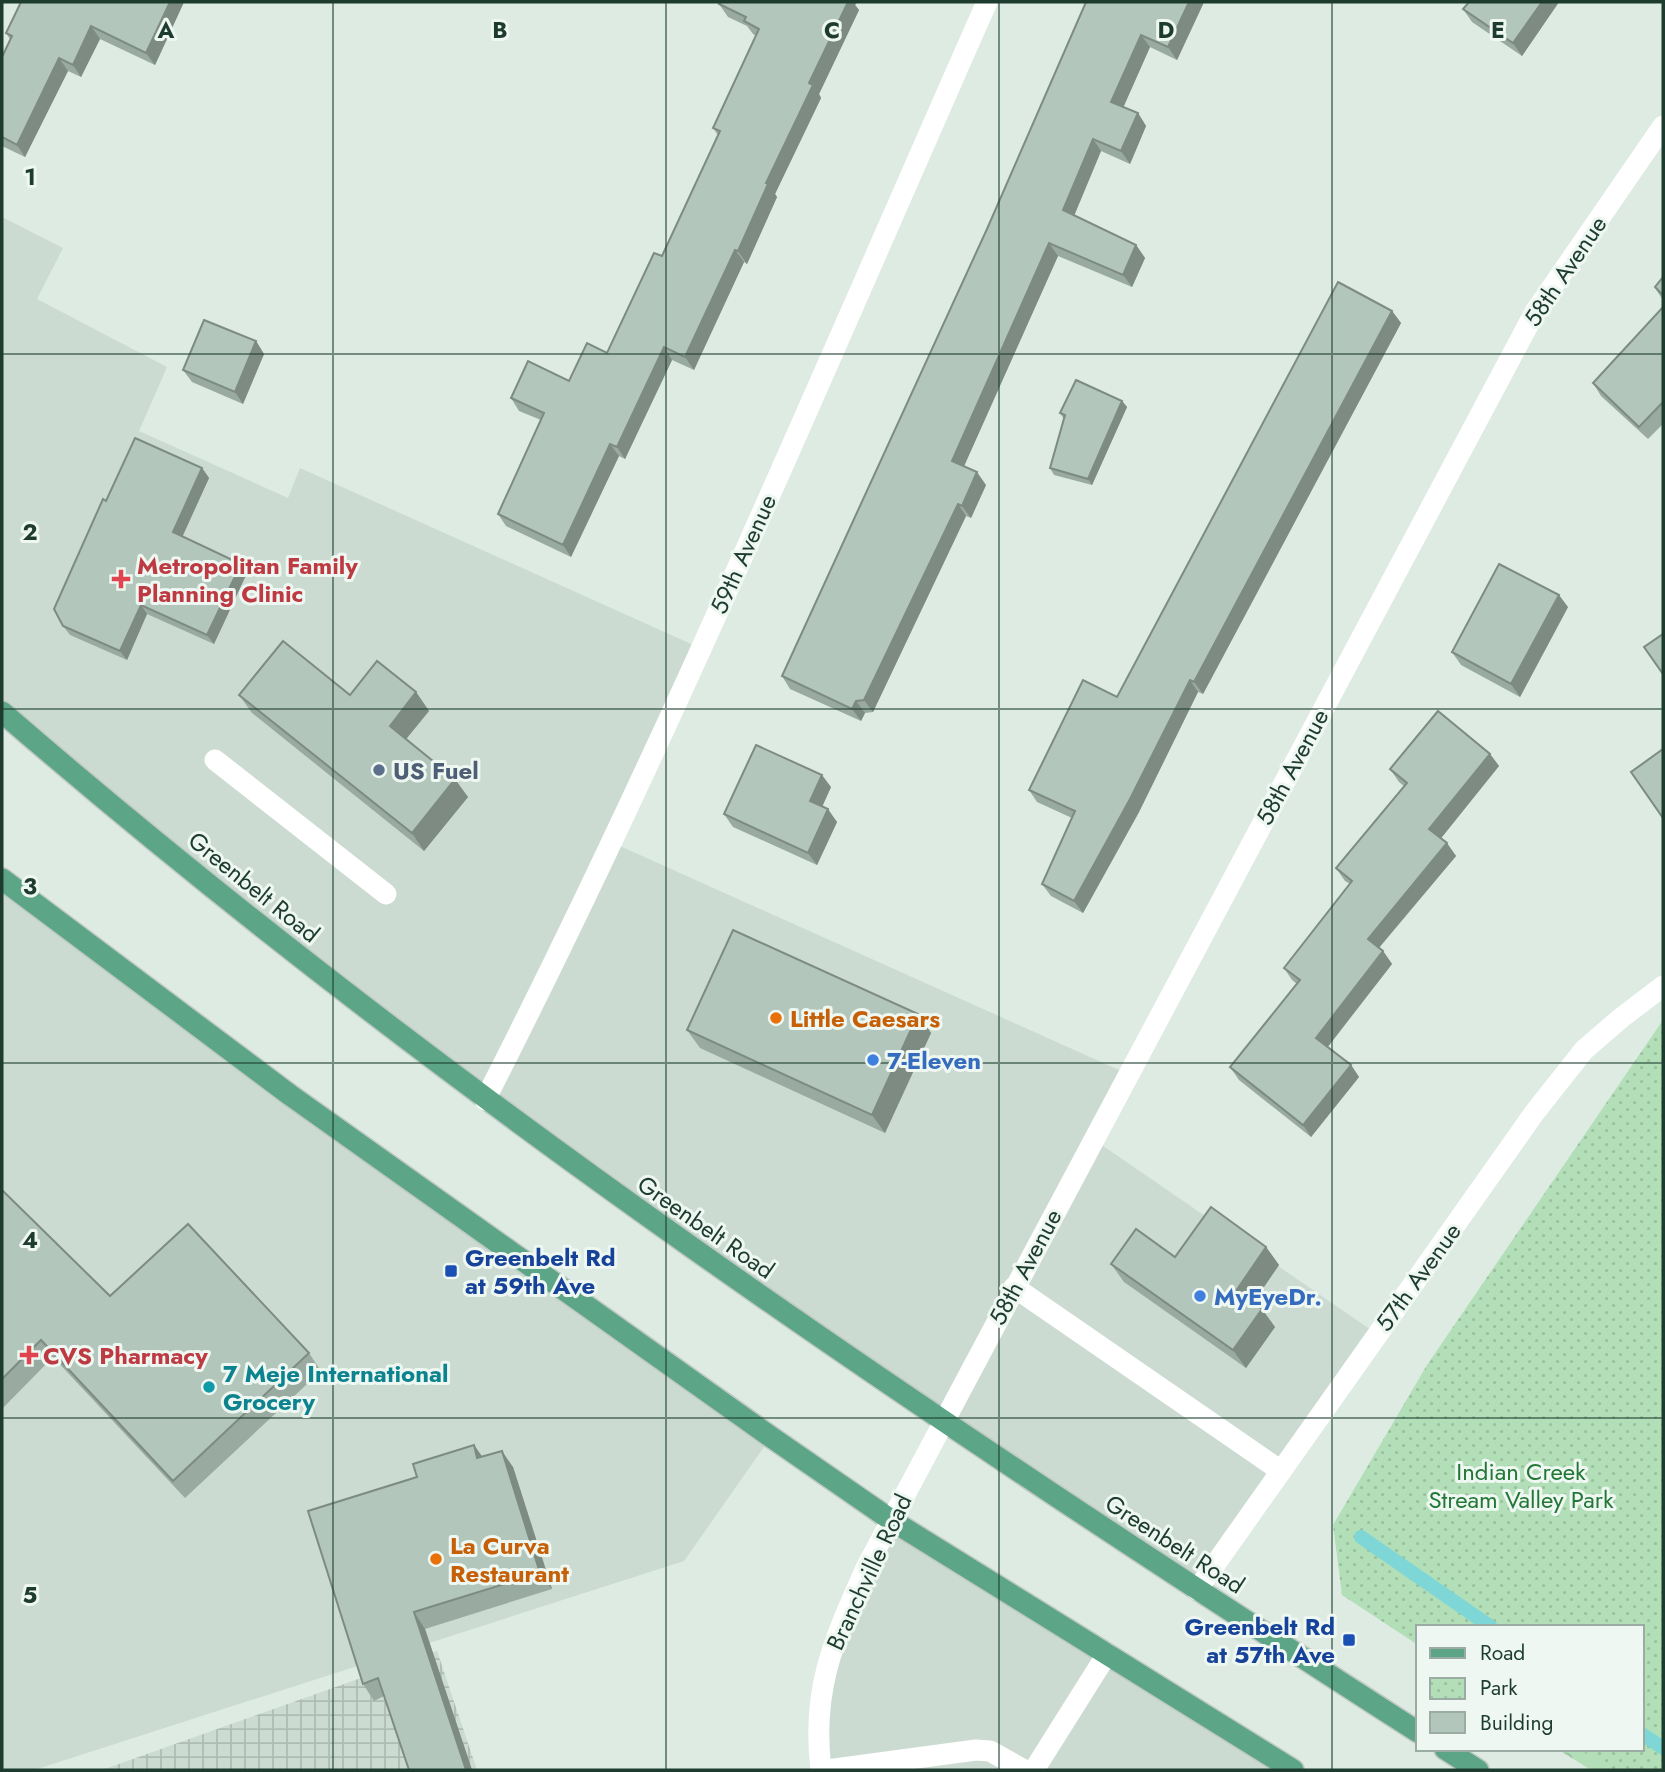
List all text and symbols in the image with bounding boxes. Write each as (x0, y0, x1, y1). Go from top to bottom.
text: A (157, 13, 175, 47)
text: B (492, 13, 508, 47)
text: C (824, 13, 840, 47)
text: D (1158, 13, 1175, 47)
text: E (1491, 13, 1505, 47)
text: 1 (24, 160, 36, 194)
street label: 58th Avenue (1515, 209, 1615, 333)
street label: 59th Avenue (701, 489, 785, 619)
text: 2 (22, 515, 38, 549)
place label: Metropolitan Family Planning Clinic (137, 548, 358, 611)
marker: Metropolitan Family Planning Clinic (111, 569, 131, 589)
street label: 58th Avenue (1247, 703, 1337, 831)
place label: US Fuel (393, 753, 479, 788)
marker: US Fuel (371, 762, 387, 778)
street label: Greenbelt Road (181, 823, 327, 951)
text: 3 (23, 869, 37, 903)
place label: Little Caesars (790, 1001, 940, 1036)
marker: Little Caesars (768, 1010, 784, 1026)
place label: 7-Eleven (887, 1043, 981, 1078)
marker: 7-Eleven (865, 1052, 881, 1068)
street label: Greenbelt Road (630, 1167, 782, 1287)
street label: 58th Avenue (980, 1203, 1070, 1331)
street label: 57th Avenue (1367, 1216, 1469, 1338)
text: 4 (22, 1223, 38, 1257)
place label: Greenbelt Rd at 59th Ave (465, 1240, 616, 1303)
marker: Greenbelt Rd at 59th Ave (443, 1263, 459, 1279)
place label: MyEyeDr. (1214, 1279, 1322, 1314)
marker: MyEyeDr. (1192, 1288, 1208, 1304)
place label: CVS Pharmacy (43, 1338, 208, 1373)
marker: CVS Pharmacy (21, 1347, 37, 1363)
place label: 7 Meje International Grocery (223, 1356, 448, 1419)
marker: 7 Meje International Grocery (201, 1379, 217, 1395)
park label: Indian Creek Stream Valley Park (1428, 1454, 1614, 1517)
street label: Greenbelt Road (1098, 1486, 1252, 1602)
street label: Branchville Road (817, 1488, 921, 1656)
place label: La Curva Restaurant (450, 1528, 569, 1591)
marker: La Curva Restaurant (428, 1551, 444, 1567)
text: 5 (23, 1578, 37, 1612)
place label: Greenbelt Rd at 57th Ave (1184, 1609, 1335, 1672)
legend (1416, 1625, 1644, 1751)
marker: Greenbelt Rd at 57th Ave (1341, 1632, 1357, 1648)
text: Road (1480, 1638, 1525, 1668)
text: Park (1480, 1673, 1518, 1703)
text: Building (1480, 1708, 1553, 1738)

